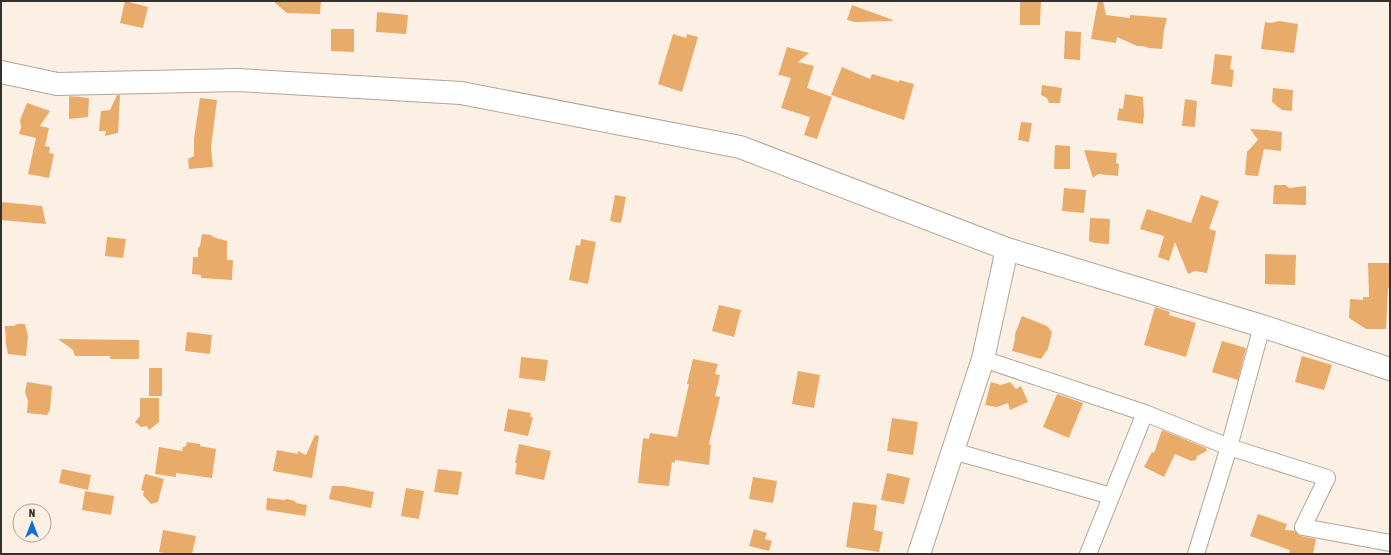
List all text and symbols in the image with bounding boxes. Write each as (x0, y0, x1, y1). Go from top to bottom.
north arrow (12, 503, 52, 543)
text: N (29, 507, 35, 519)

